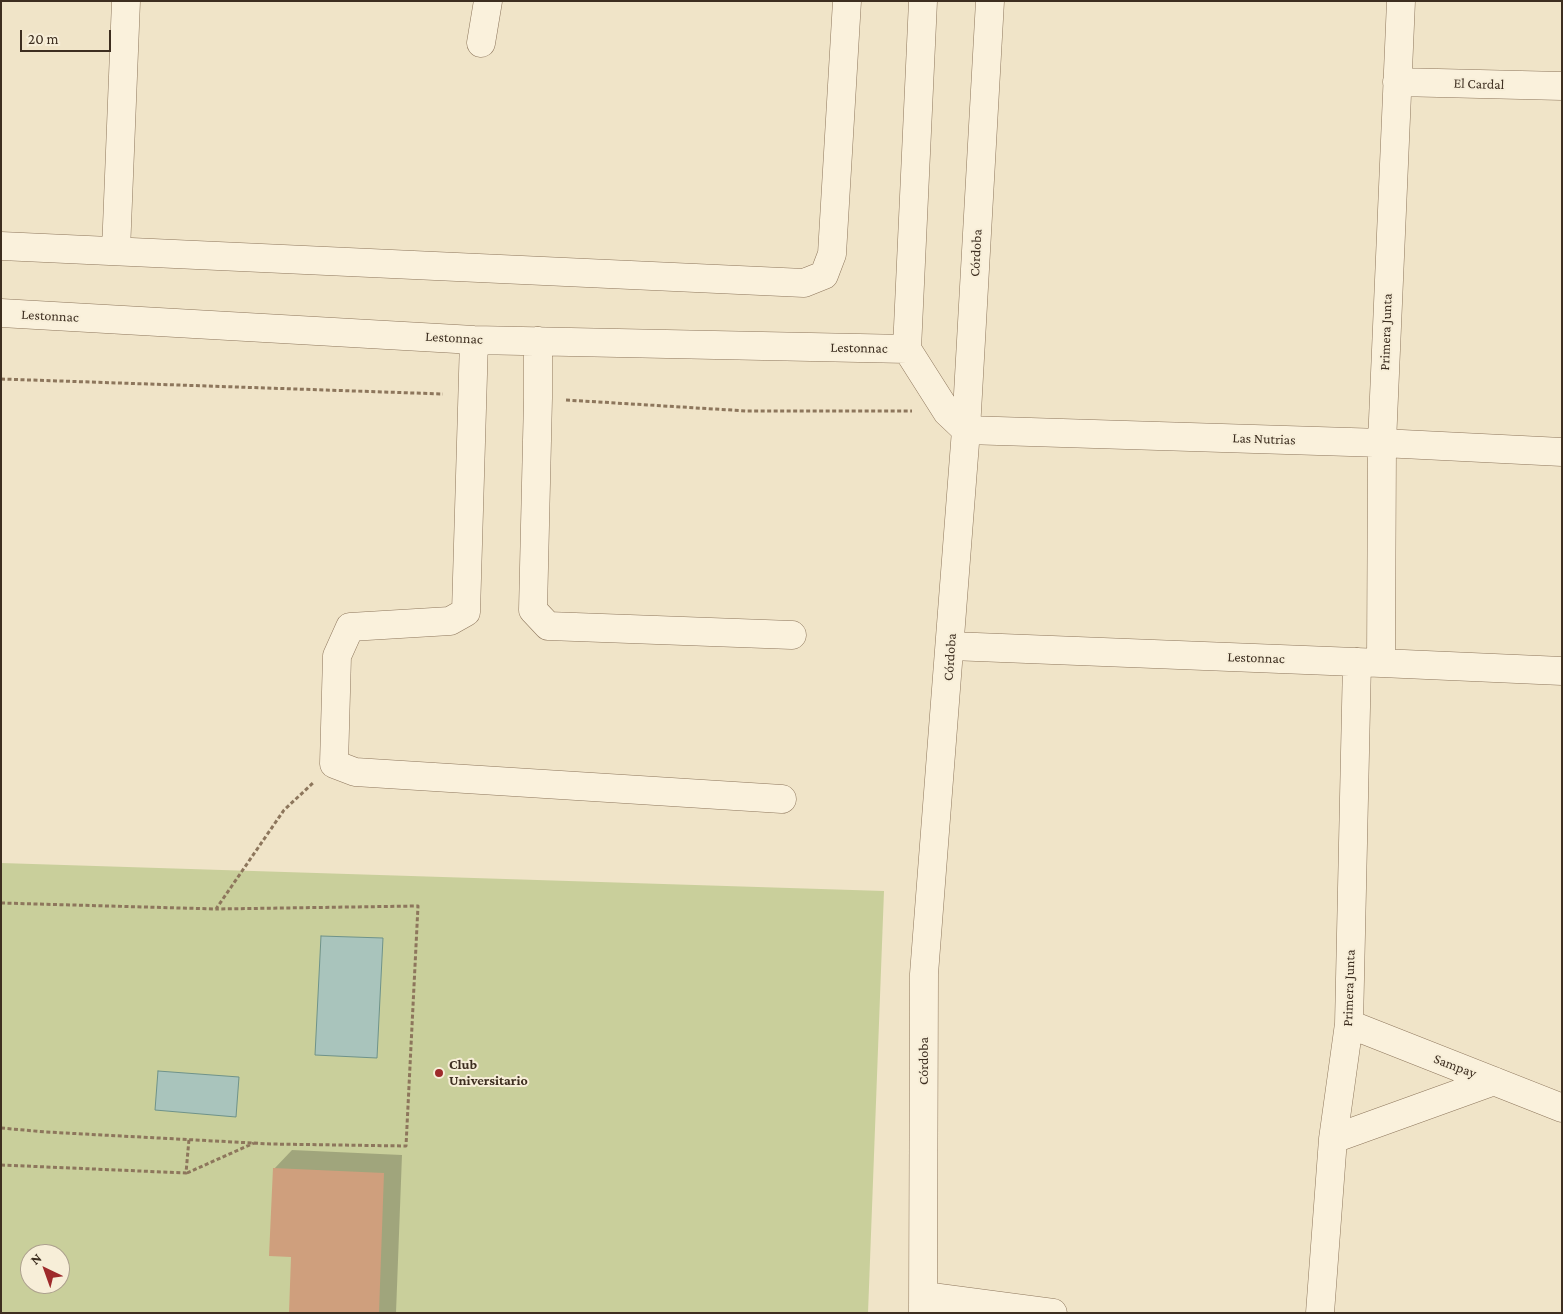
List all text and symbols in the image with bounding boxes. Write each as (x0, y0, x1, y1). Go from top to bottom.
scale bar (22, 20, 114, 52)
text: 20 m (28, 31, 59, 47)
street label: El Cardal (1453, 75, 1505, 93)
street label: Córdoba (966, 229, 986, 277)
street label: Primera Junta (1376, 293, 1396, 371)
street label: Lestonnac (21, 306, 79, 326)
street label: Lestonnac (425, 328, 483, 348)
street label: Lestonnac (830, 339, 888, 357)
street label: Las Nutrias (1232, 429, 1296, 449)
street label: Córdoba (940, 633, 960, 681)
street label: Lestonnac (1227, 649, 1285, 667)
street label: Primera Junta (1339, 949, 1359, 1027)
street label: Córdoba (916, 1037, 932, 1085)
street label: Sampay (1431, 1050, 1479, 1082)
place label: Club Universitario (449, 1057, 528, 1090)
marker: Club Universitario (433, 1067, 445, 1079)
north arrow (20, 1244, 70, 1294)
text: N (27, 1249, 45, 1268)

